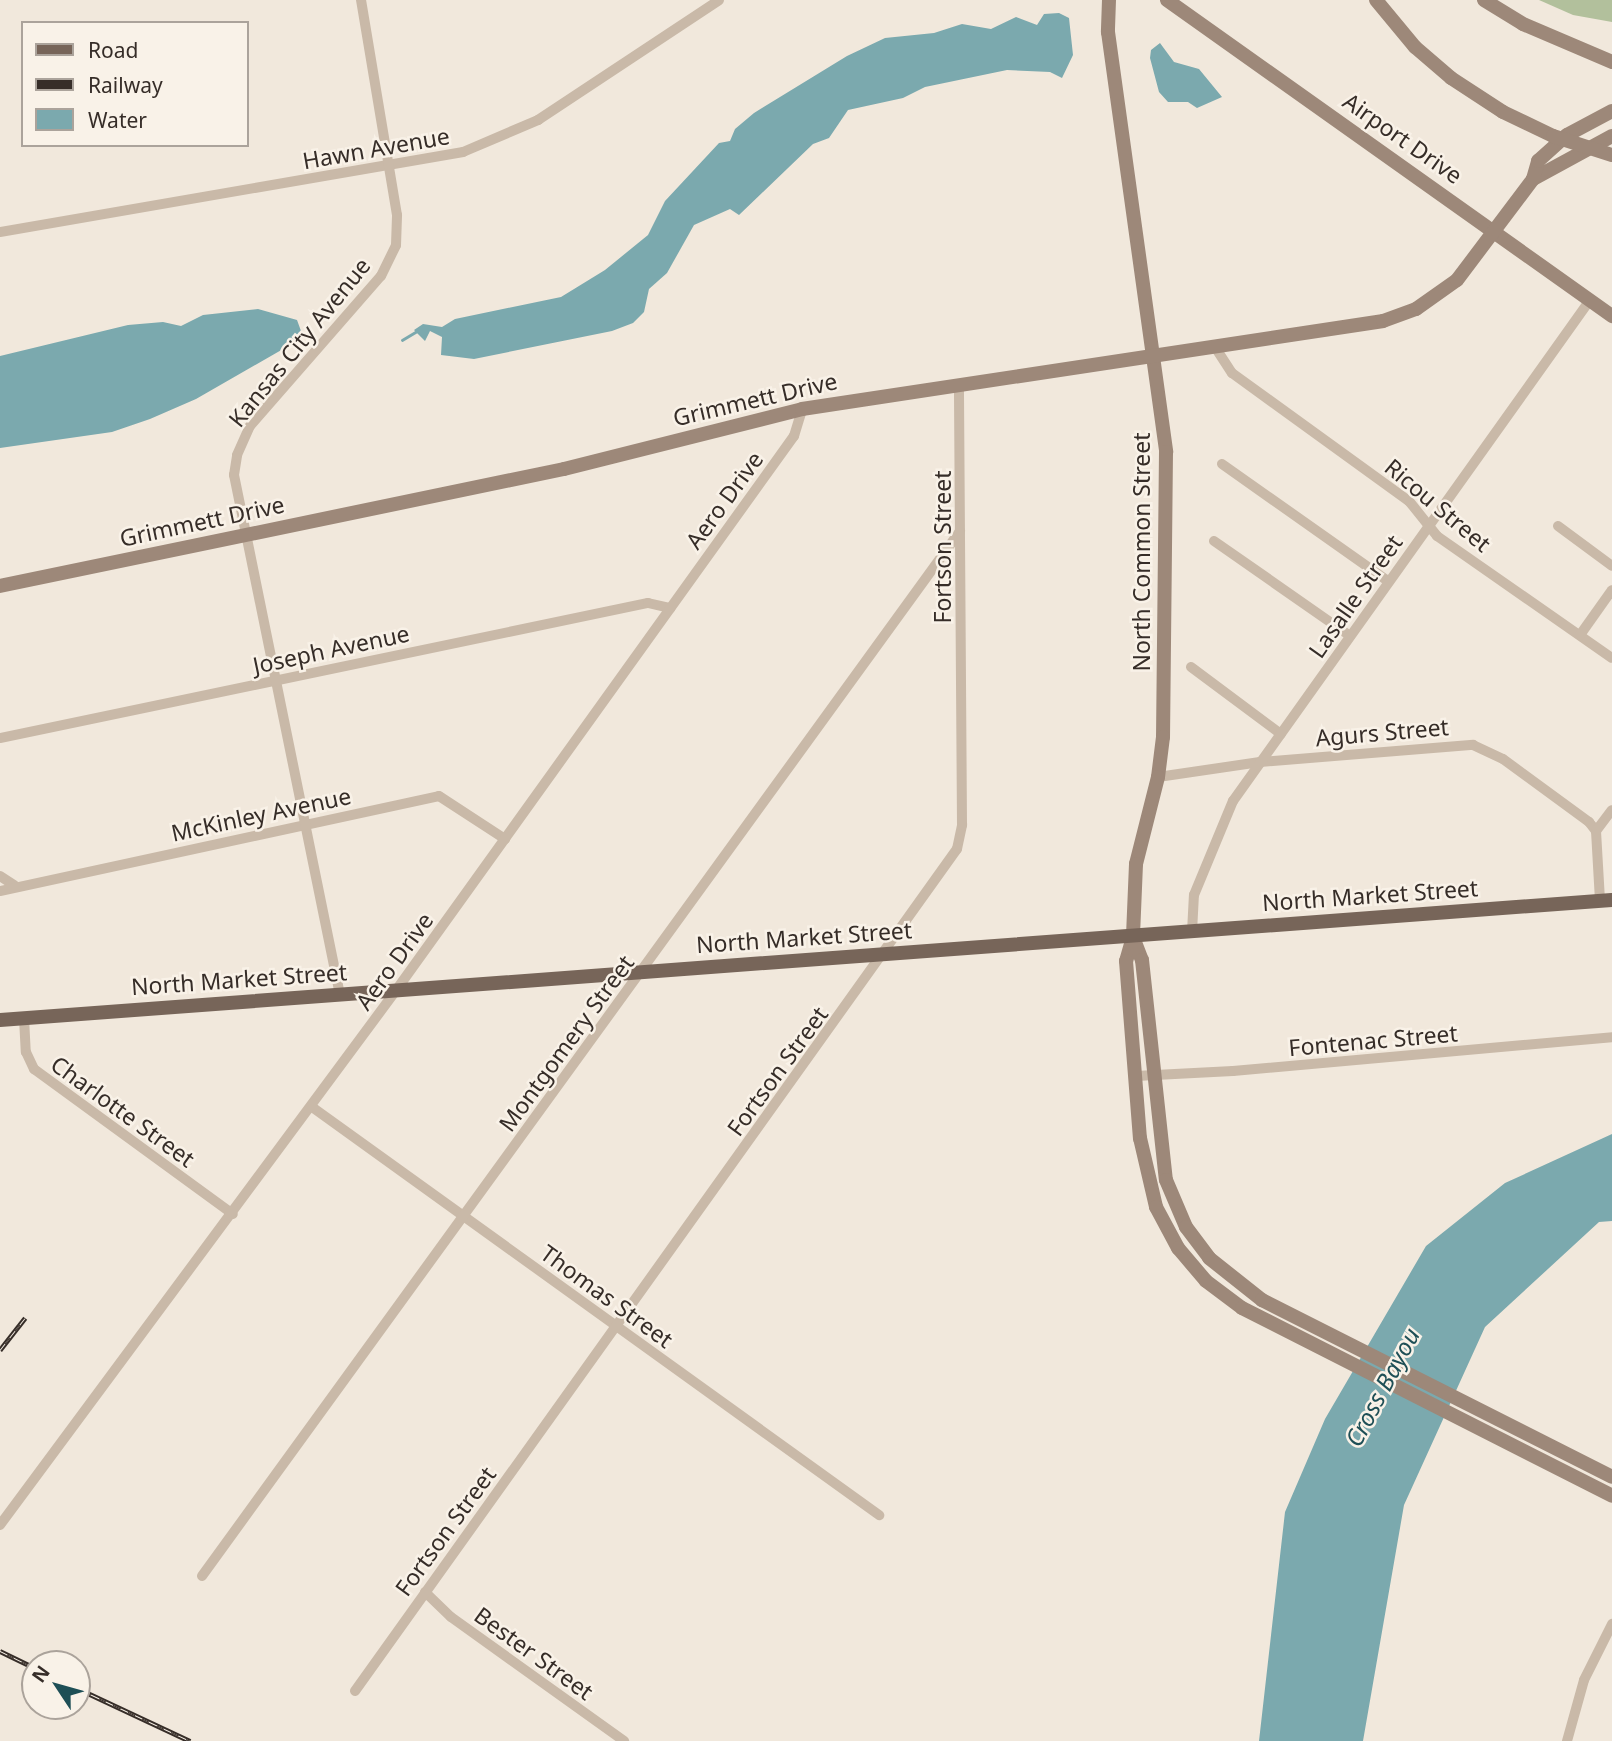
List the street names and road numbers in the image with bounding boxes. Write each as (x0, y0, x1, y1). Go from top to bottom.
street label: Airport Drive (1338, 87, 1468, 189)
street label: Hawn Avenue (300, 121, 452, 175)
street label: Kansas City Avenue (222, 252, 376, 432)
street label: Grimmett Drive (670, 367, 840, 431)
street label: North Common Street (1127, 432, 1155, 672)
street label: Aero Drive (679, 446, 769, 554)
street label: Ricou Street (1379, 453, 1497, 557)
street label: Fortson Street (928, 471, 956, 623)
street label: Grimmett Drive (117, 490, 287, 552)
street label: Lasalle Street (1302, 529, 1408, 663)
street label: Joseph Avenue (250, 619, 412, 679)
street label: Agurs Street (1314, 712, 1450, 752)
street label: McKinley Avenue (169, 781, 353, 847)
street label: North Market Street (1261, 874, 1479, 916)
street label: Aero Drive (349, 907, 439, 1015)
street label: North Market Street (695, 916, 913, 958)
street label: Montgomery Street (493, 949, 639, 1137)
street label: North Market Street (130, 958, 348, 1000)
street label: Fortson Street (721, 1001, 833, 1141)
street label: Fontenac Street (1287, 1019, 1459, 1061)
street label: Charlotte Street (46, 1050, 200, 1172)
street label: Thomas Street (536, 1239, 678, 1353)
street label: Fortson Street (389, 1461, 501, 1601)
street label: Bester Street (469, 1601, 599, 1705)

